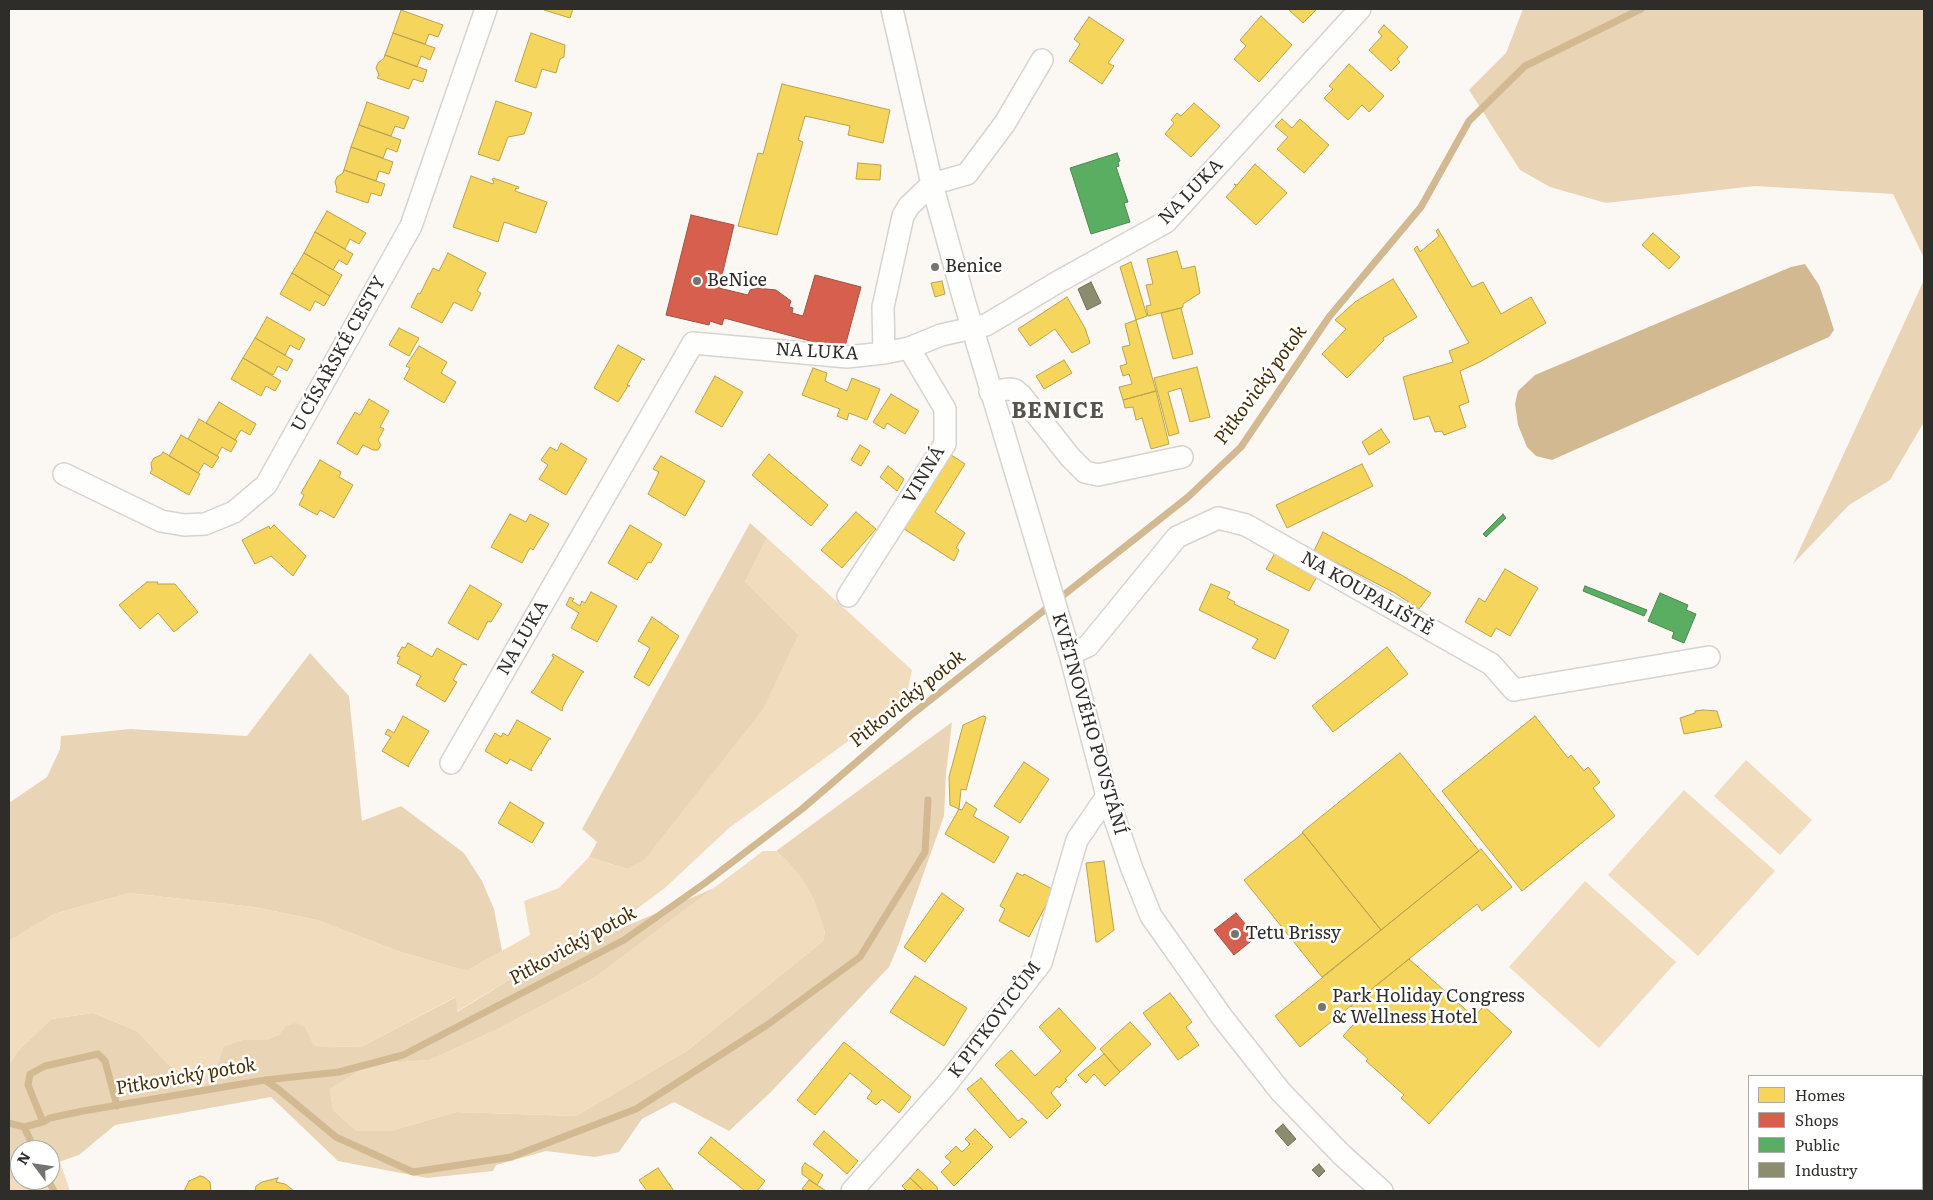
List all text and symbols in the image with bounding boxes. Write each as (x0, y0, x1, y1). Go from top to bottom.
street label: NA LUKA (1154, 155, 1228, 229)
place label: Benice (945, 256, 1002, 278)
marker: Benice (929, 261, 941, 273)
place label: BeNice (707, 270, 767, 292)
street label: U CÍSAŘSKÉ CESTY (287, 272, 391, 436)
marker: BeNice (691, 275, 703, 287)
water label: Pitkovický potok (1210, 321, 1312, 449)
street label: NA LUKA (775, 339, 859, 365)
district label: BENICE (1010, 399, 1106, 425)
street label: VINNÁ (899, 442, 949, 508)
street label: NA KOUPALIŠTĚ (1297, 547, 1437, 641)
street label: NA LUKA (493, 597, 553, 679)
street label: KVĚTNOVÉHO POVSTÁNÍ (1047, 610, 1131, 838)
water label: Pitkovický potok (846, 645, 970, 753)
water label: Pitkovický potok (505, 902, 641, 990)
place label: Tetu Brissy (1245, 923, 1341, 945)
marker: Tetu Brissy (1229, 928, 1241, 940)
street label: K PITKOVICŮM (944, 958, 1046, 1082)
place label: Park Holiday Congress & Wellness Hotel (1332, 986, 1525, 1028)
marker: Park Holiday Congress & Wellness Hotel (1316, 1001, 1328, 1013)
water label: Pitkovický potok (114, 1053, 258, 1101)
legend (1748, 1075, 1923, 1190)
text: Homes (1795, 1083, 1845, 1106)
text: Shops (1795, 1108, 1838, 1131)
text: Public (1795, 1133, 1840, 1156)
north arrow (10, 1140, 60, 1190)
text: N (11, 1148, 35, 1168)
text: Industry (1795, 1158, 1858, 1181)

